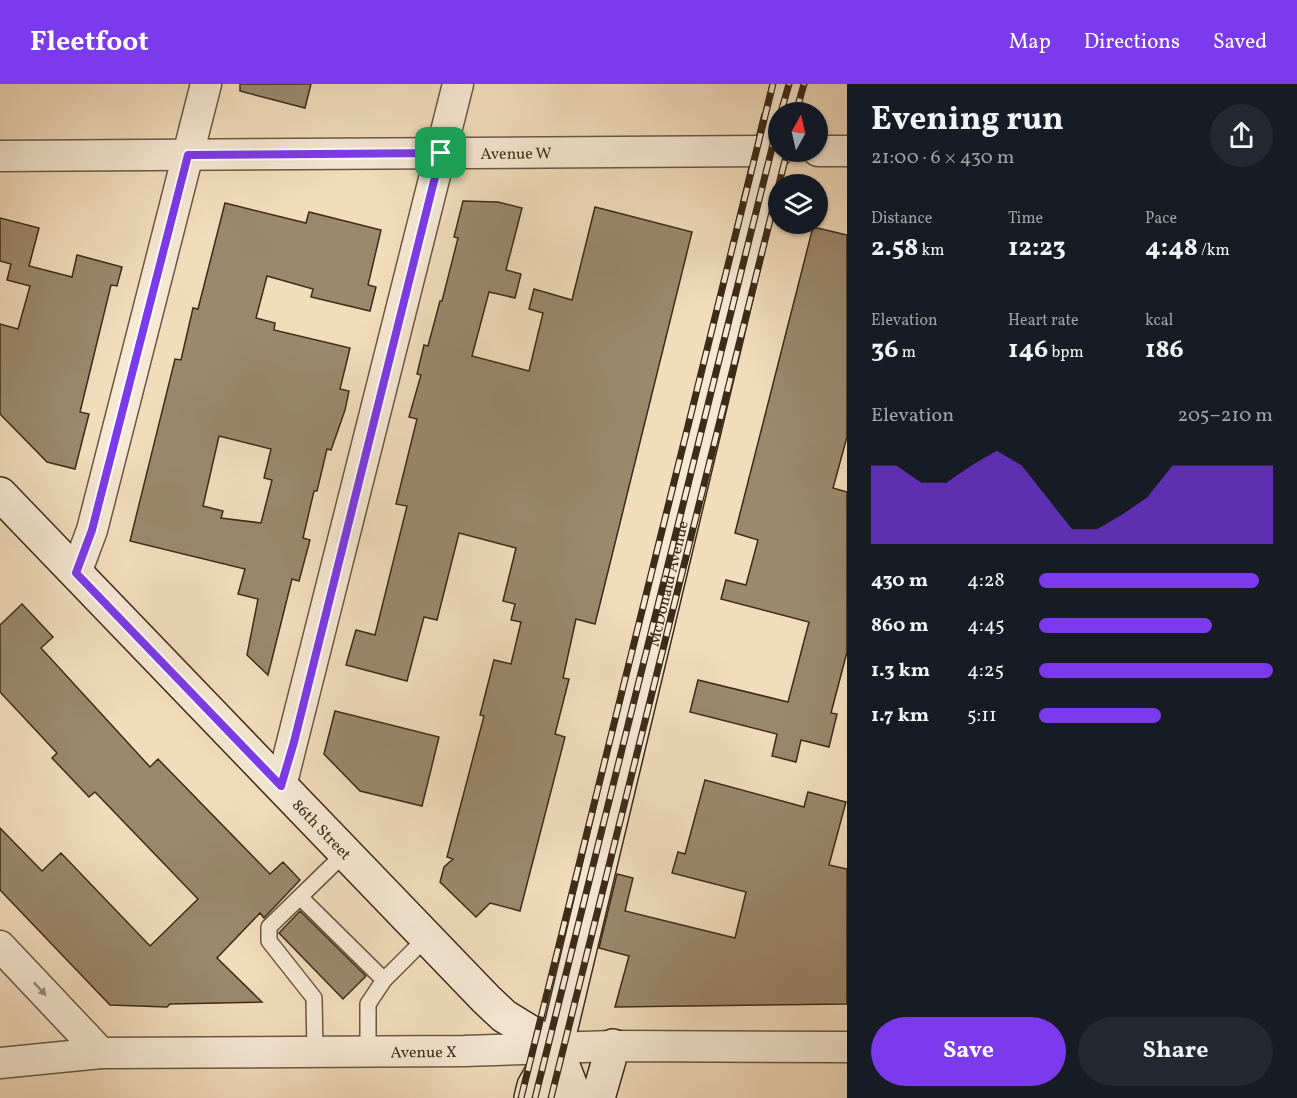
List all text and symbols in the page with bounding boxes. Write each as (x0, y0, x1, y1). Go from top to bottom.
text: Fleetfoot (30, 23, 149, 62)
text: Map (1009, 28, 1051, 57)
text: Directions (1084, 28, 1180, 57)
text: Saved (1213, 28, 1267, 57)
text: Evening run (871, 98, 1064, 144)
north arrow (768, 102, 828, 162)
map controls (768, 102, 828, 234)
button: share (1210, 104, 1273, 167)
pin (415, 127, 466, 178)
icon: arrive (424, 136, 457, 169)
street label: Avenue W (480, 143, 552, 166)
text: 21:00 · 6 × 430 m (871, 144, 1014, 172)
button: layers (768, 174, 828, 234)
text: Distance (871, 208, 932, 230)
text: Time (1008, 208, 1043, 230)
text: Pace (1145, 208, 1177, 230)
text: 2.58 (871, 230, 918, 266)
text: 12:23 (1008, 230, 1066, 266)
text: 4:48 (1145, 230, 1198, 266)
text: km (918, 240, 944, 262)
text: /km (1198, 240, 1230, 262)
text: Elevation (871, 310, 938, 332)
text: Heart rate (1008, 310, 1079, 332)
text: kcal (1145, 310, 1173, 332)
text: 36 (871, 332, 899, 368)
text: 146 (1008, 332, 1048, 368)
text: 186 (1145, 332, 1184, 368)
text: m (899, 342, 916, 364)
text: bpm (1048, 342, 1084, 364)
text: Elevation (871, 402, 954, 430)
text: 205–210 m (1177, 402, 1273, 430)
street label: McDonald Avenue (643, 519, 695, 649)
text: 430 m (871, 567, 928, 595)
text: 4:28 (967, 567, 1005, 595)
text: 860 m (871, 612, 929, 640)
text: 4:45 (967, 612, 1005, 640)
text: 1.3 km (871, 657, 930, 685)
text: 4:25 (967, 657, 1004, 685)
text: 1.7 km (871, 702, 929, 730)
text: 5:11 (967, 702, 997, 730)
street label: 86th Street (287, 795, 356, 866)
one-way arrow (33, 981, 47, 996)
button: Save (871, 1017, 1066, 1086)
button: Share (1078, 1017, 1273, 1086)
street label: Avenue X (390, 1042, 457, 1064)

